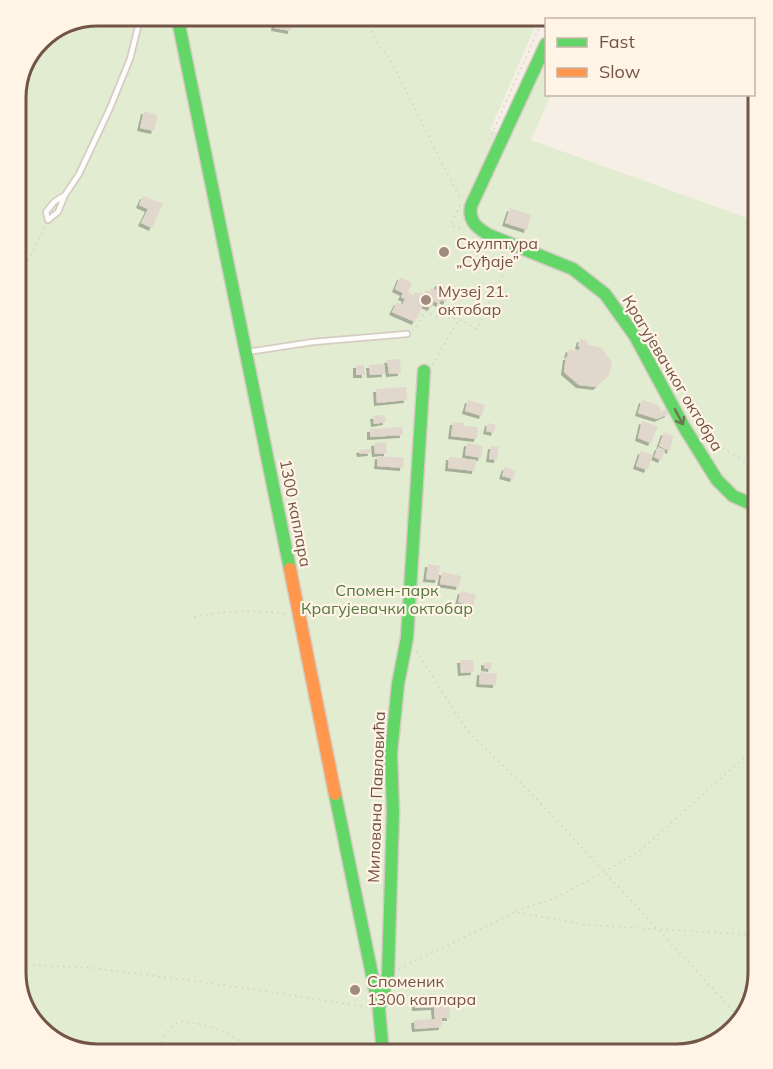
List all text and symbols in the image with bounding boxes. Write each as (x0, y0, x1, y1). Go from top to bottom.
legend (545, 18, 755, 96)
text: Fast (599, 30, 635, 53)
text: Slow (599, 60, 641, 83)
place label: Скулптура „Суђаје” (456, 233, 538, 271)
marker: Скулптура „Суђаје” (437, 245, 451, 259)
place label: Музеј 21. октобар (438, 281, 508, 319)
street label: Крагујевачког октобра (618, 291, 728, 455)
marker: Музеј 21. октобар (419, 293, 433, 307)
one-way arrow (673, 408, 685, 425)
street label: 1300 каплара (276, 458, 316, 568)
park label: Спомен-парк Крагујевачки октобар (301, 580, 473, 618)
street label: Милована Павловића (363, 711, 389, 883)
place label: Споменик 1300 каплара (367, 971, 476, 1009)
marker: Споменик 1300 каплара (348, 983, 362, 997)

